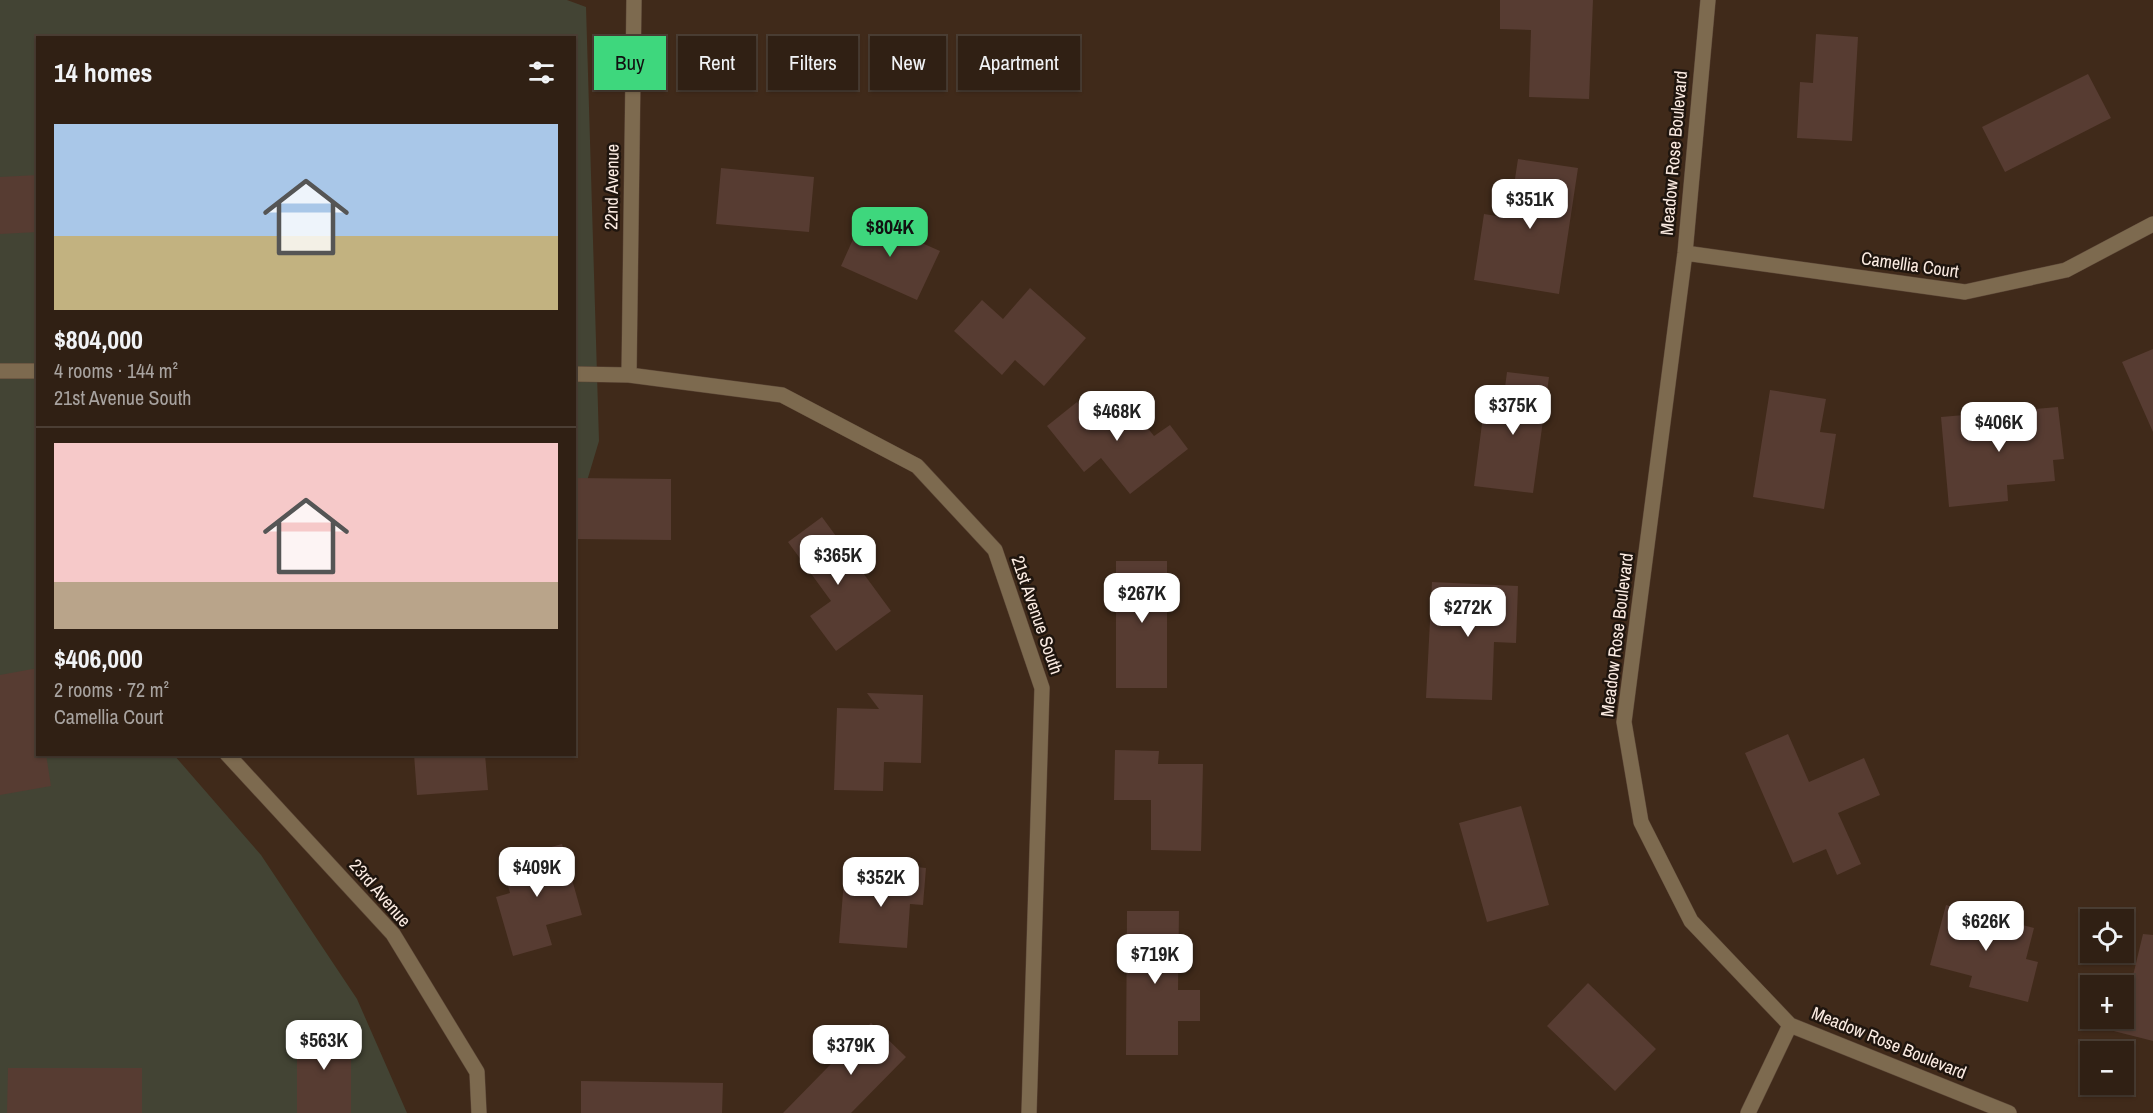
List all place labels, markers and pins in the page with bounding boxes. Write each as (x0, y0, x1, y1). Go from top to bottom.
pin: $351K (1488, 179, 1572, 230)
pin: $804K (848, 207, 932, 258)
pin: $375K (1471, 385, 1555, 436)
pin: $468K (1075, 391, 1159, 442)
pin: $406K (1957, 402, 2041, 453)
pin: $365K (796, 535, 880, 586)
pin: $267K (1100, 573, 1184, 624)
pin: $272K (1426, 587, 1510, 638)
pin: $409K (495, 847, 579, 898)
pin: $352K (839, 857, 923, 908)
pin: $626K (1944, 901, 2028, 952)
pin: $719K (1113, 934, 1197, 985)
pin: $563K (282, 1020, 366, 1071)
pin: $379K (809, 1025, 893, 1076)

